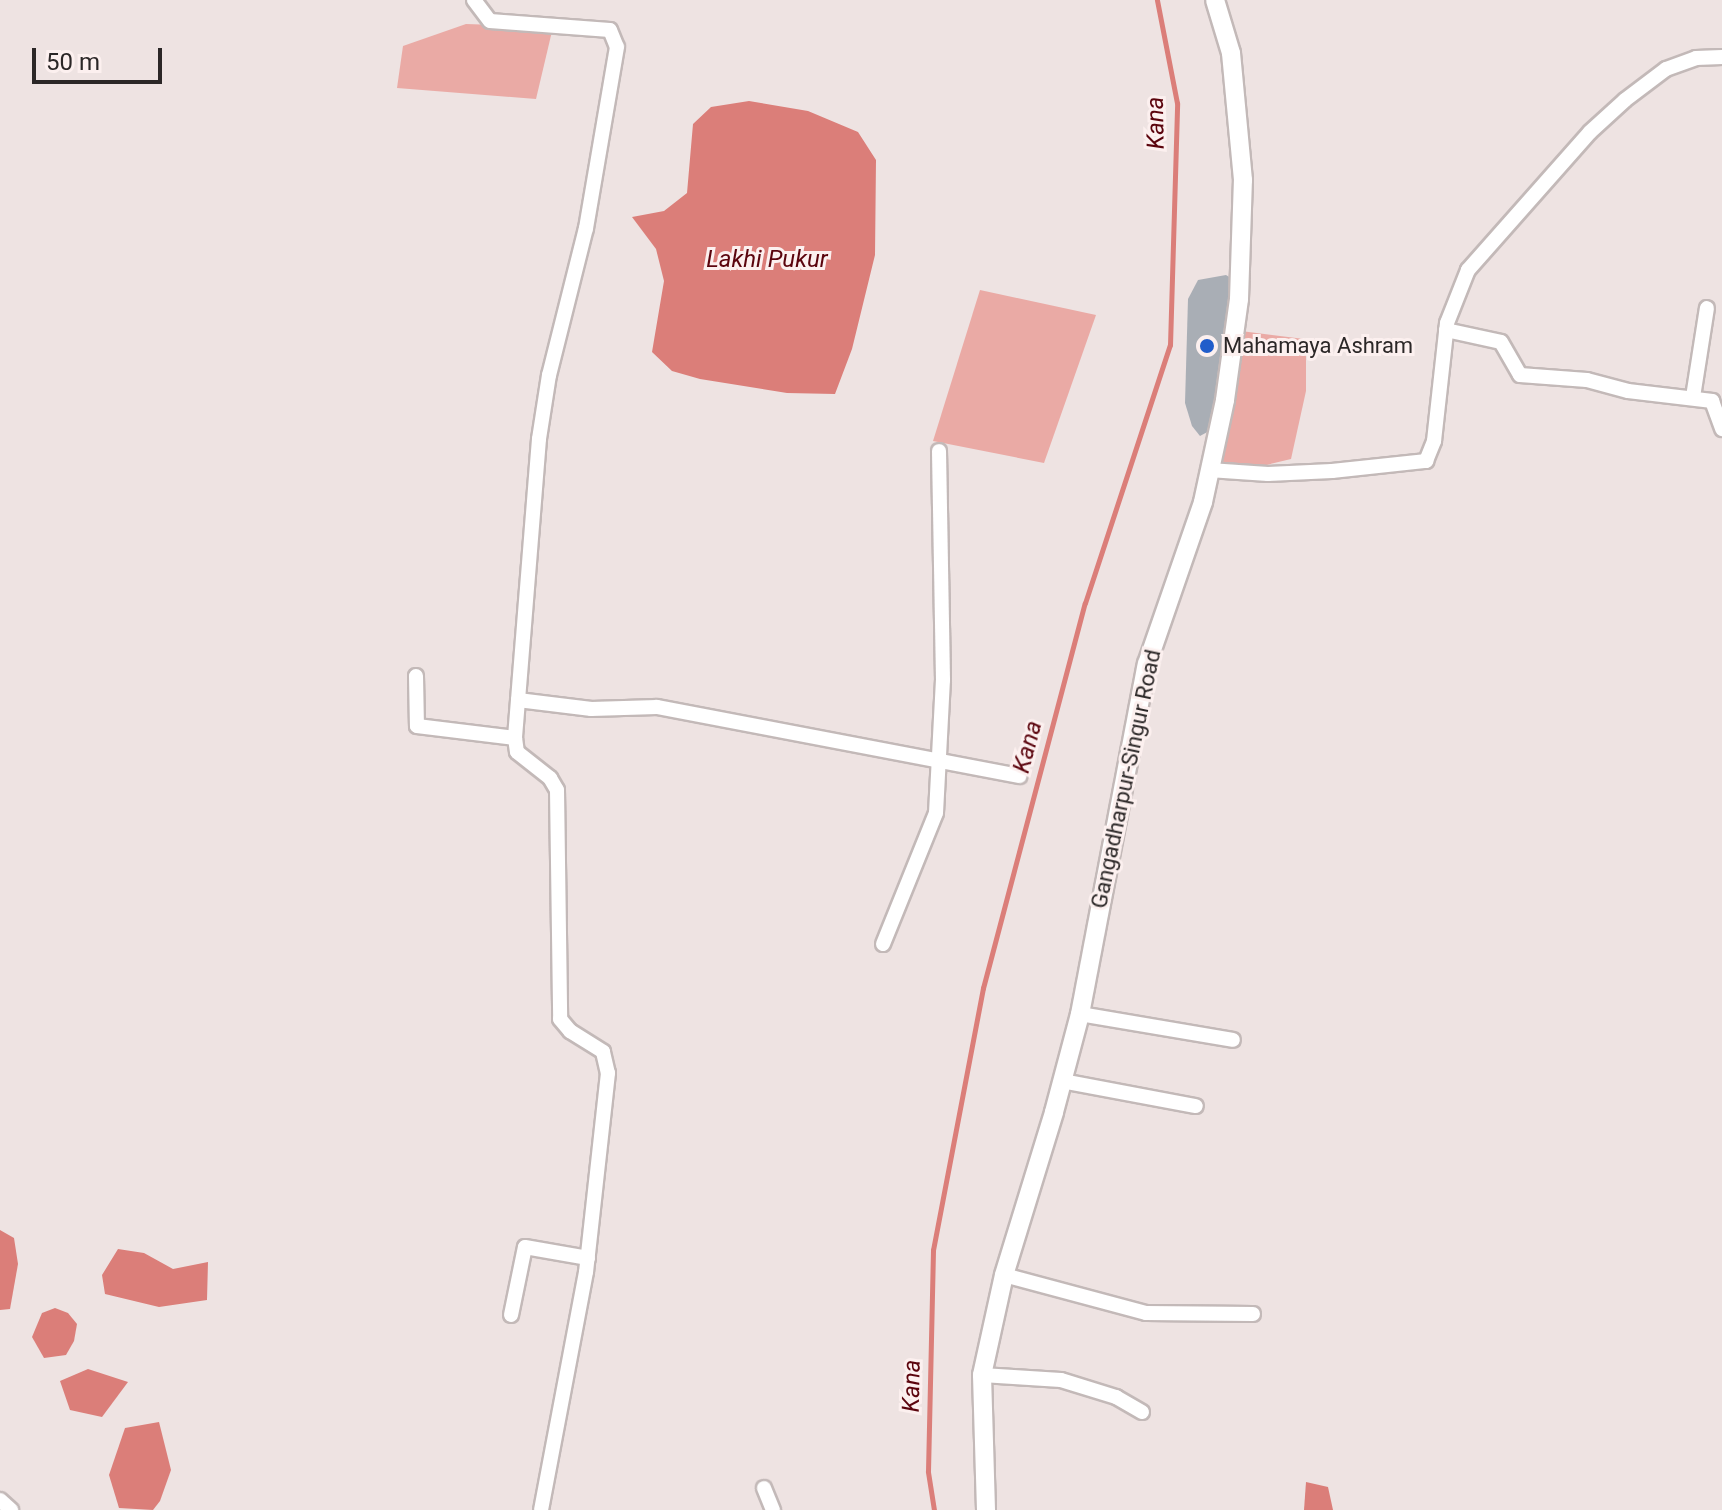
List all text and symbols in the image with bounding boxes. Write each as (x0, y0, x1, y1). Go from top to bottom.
scale bar (36, 32, 166, 82)
text: 50 m (46, 48, 100, 76)
water label: Kana (1141, 96, 1171, 150)
water label: Lakhi Pukur (706, 246, 828, 274)
place label: Mahamaya Ashram (1223, 333, 1413, 359)
marker: Mahamaya Ashram (1198, 337, 1216, 355)
street label: Gangadharpur-Singur Road (1086, 647, 1166, 911)
water label: Kana (1007, 718, 1049, 776)
water label: Kana (897, 1359, 927, 1413)

